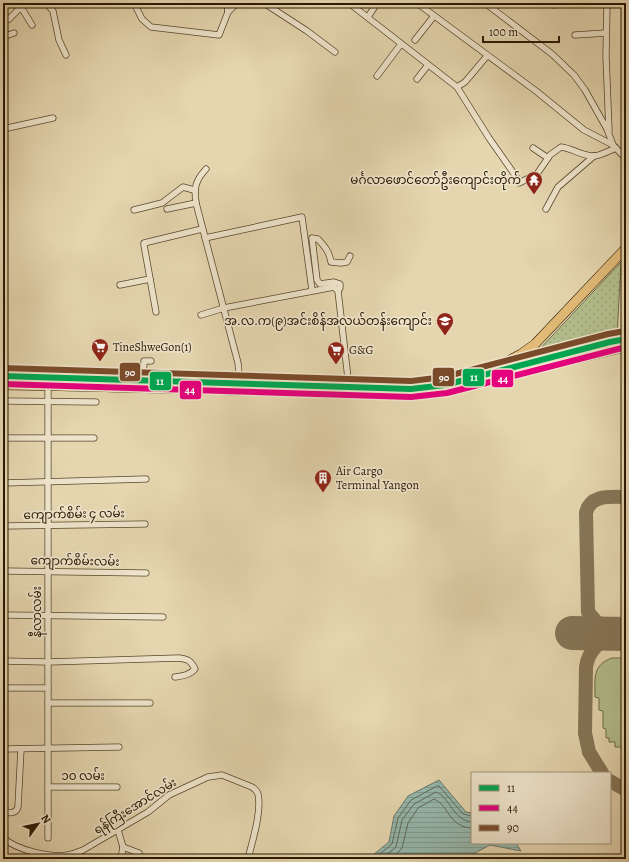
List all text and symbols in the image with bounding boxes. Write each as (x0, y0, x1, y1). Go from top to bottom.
scale bar (483, 18, 559, 44)
text: 100 m (489, 24, 518, 40)
temple icon: မင်္ဂလာဖောင်တော်ဦးကျောင်းတိုက် (524, 170, 544, 195)
place label: မင်္ဂလာဖောင်တော်ဦးကျောင်းတိုက် (350, 171, 521, 190)
school or university icon: အ.လ.က(၉)အင်းစိန်အလယ်တန်းကျောင်း (435, 311, 455, 336)
place label: အ.လ.က(၉)အင်းစိန်အလယ်တန်းကျောင်း (224, 312, 432, 331)
supermarket icon: TineShweGon(1) (90, 337, 110, 362)
place label: TineShweGon(1) (113, 339, 192, 355)
supermarket icon: G&G (326, 340, 346, 365)
place label: G&G (349, 342, 373, 358)
line badge: 90 (119, 362, 141, 382)
text: 90 (125, 365, 136, 380)
line badge: 90 (432, 367, 455, 387)
line badge: 11 (462, 368, 485, 387)
line badge: 44 (491, 369, 514, 388)
text: 90 (439, 370, 450, 385)
text: 11 (470, 370, 478, 385)
line badge: 11 (149, 371, 172, 391)
text: 44 (498, 372, 508, 387)
text: 11 (156, 374, 164, 389)
line badge: 44 (179, 380, 202, 400)
text: 44 (185, 383, 195, 398)
place label: Air Cargo Terminal Yangon (335, 463, 420, 493)
building icon: Air Cargo Terminal Yangon (313, 468, 333, 493)
street label: ကျောက်စိမ်း ၄ လမ်း (23, 504, 125, 525)
street label: ကျောက်စိမ်းလမ်း (30, 551, 120, 572)
street label: နီလာလမ်း (28, 586, 47, 638)
street label: ၁၀ လမ်း (61, 767, 105, 784)
legend (471, 772, 611, 844)
street label: ရန်ကြီးအောင်လမ်း (90, 773, 180, 840)
text: 11 (507, 780, 515, 796)
text: 44 (507, 800, 518, 816)
north arrow (18, 804, 58, 844)
text: N (37, 811, 54, 826)
text: 90 (507, 820, 519, 836)

